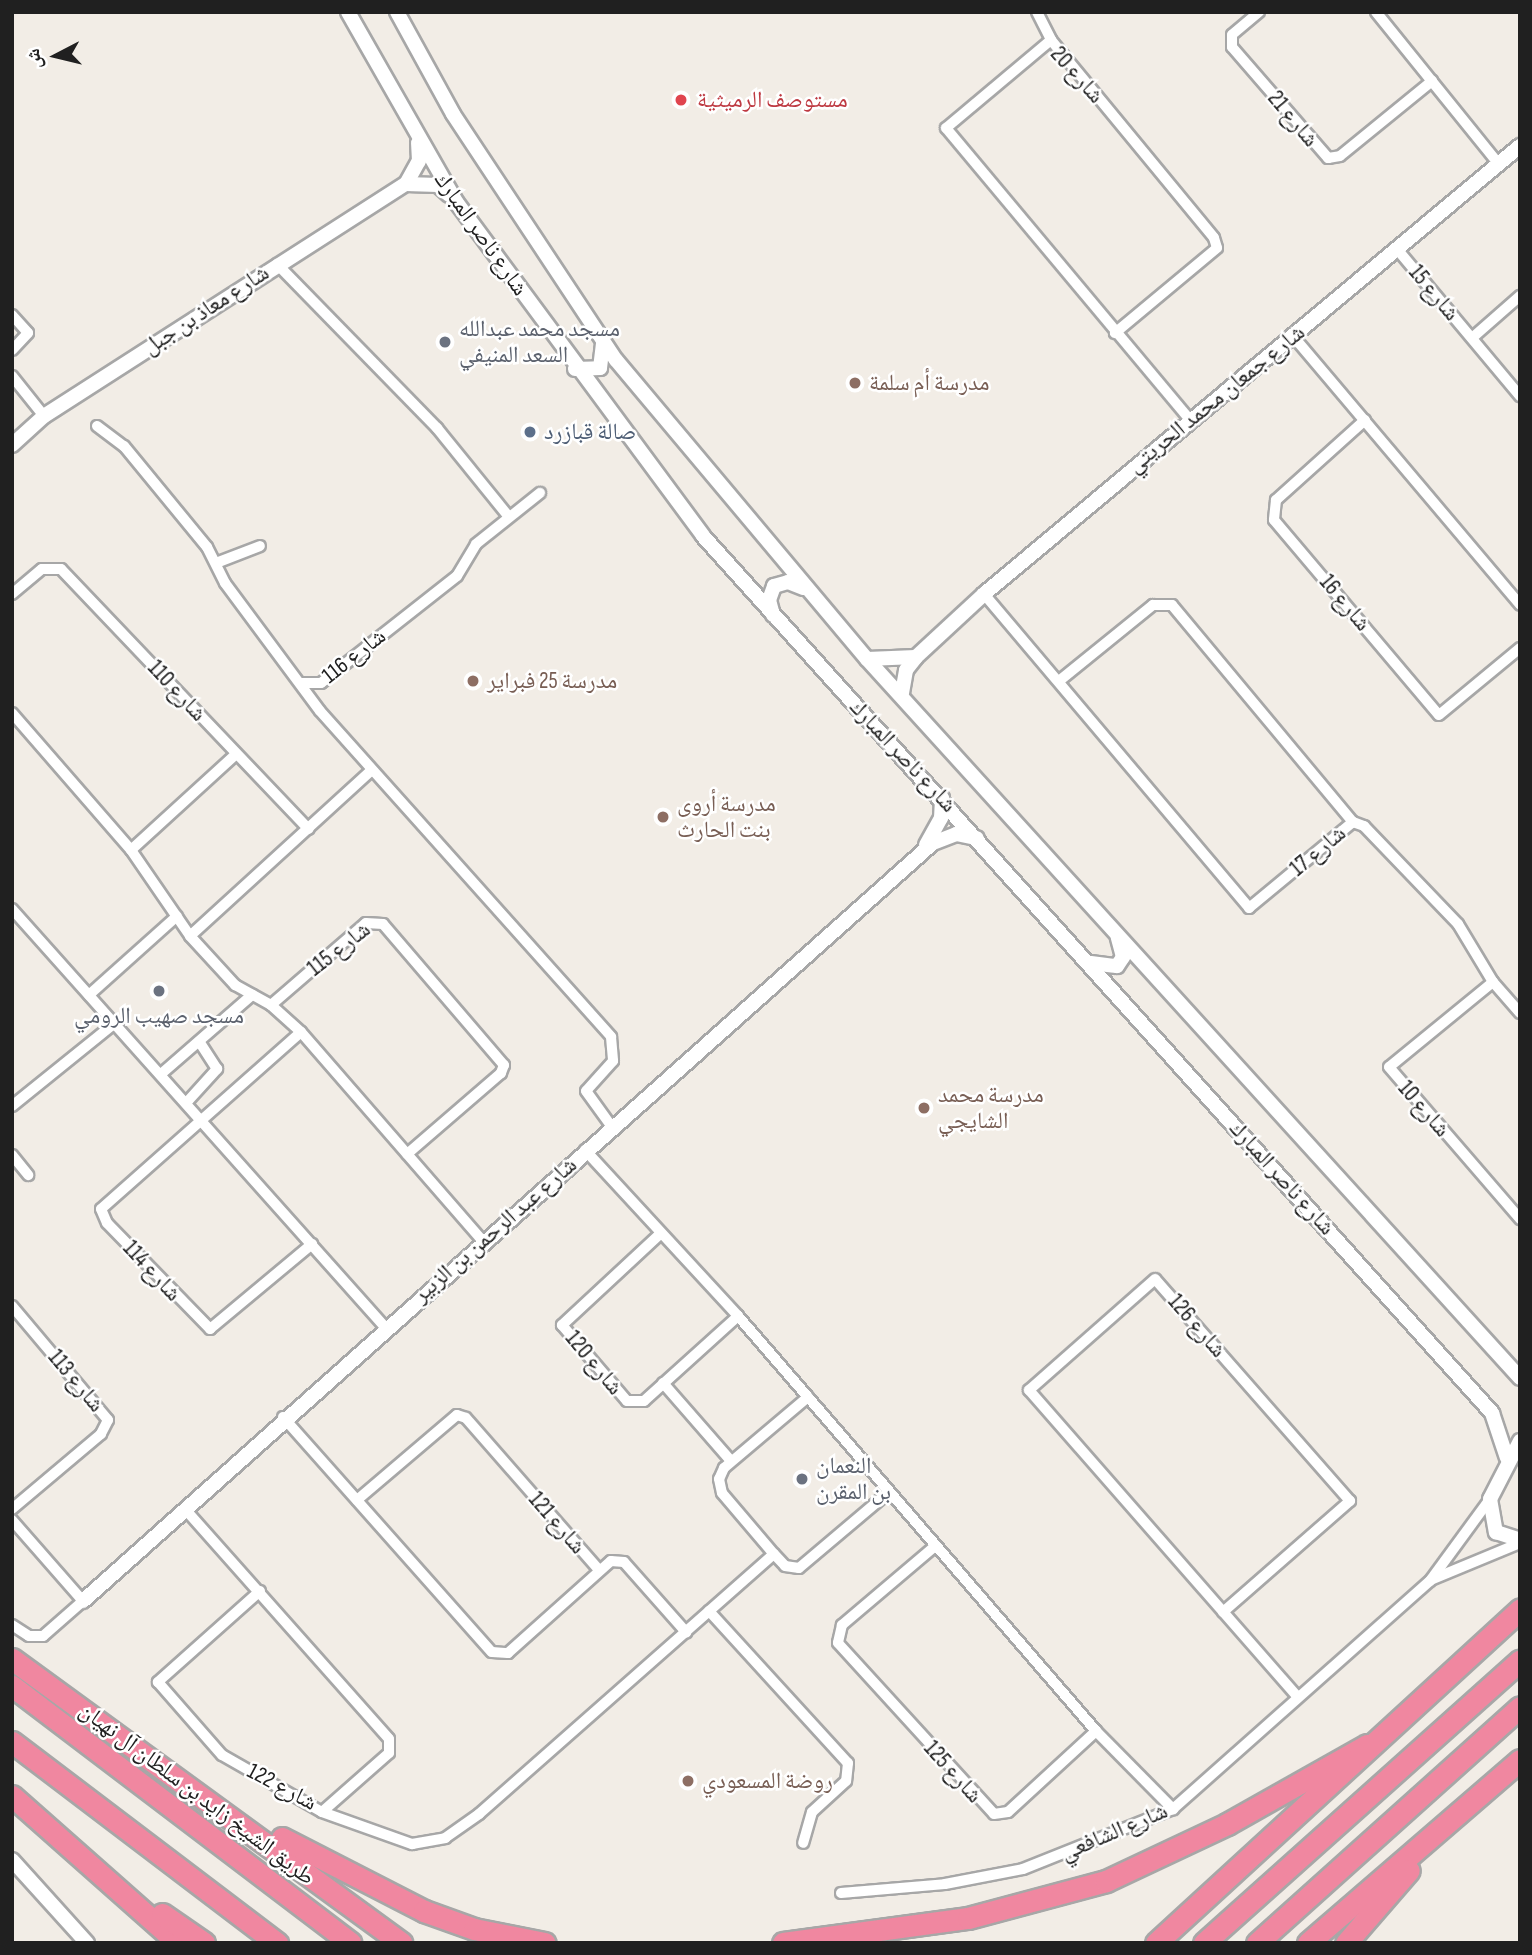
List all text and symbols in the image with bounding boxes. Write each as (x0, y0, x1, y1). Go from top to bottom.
north arrow (21, 21, 91, 91)
street label: شارع 20 (1044, 41, 1110, 109)
text: ش (22, 47, 47, 70)
street label: شارع 21 (1262, 85, 1324, 153)
place label: مستوصف الرميثية (697, 86, 848, 114)
marker: مستوصف الرميثية (671, 90, 691, 110)
street label: شارع ناصر المبارك (428, 167, 534, 301)
street label: شارع معاذ بن جبل (138, 259, 274, 361)
street label: شارع 15 (1403, 259, 1465, 327)
place label: مسجد محمد عبدالله السعد المنيفي (459, 315, 620, 369)
street label: شارع جمعان محمد الحريتي (1122, 319, 1310, 479)
marker: مسجد محمد عبدالله السعد المنيفي (437, 334, 453, 350)
place label: مدرسة أم سلمة (869, 369, 989, 397)
marker: مدرسة أم سلمة (847, 375, 863, 391)
place label: صالة قبازرد (544, 418, 636, 446)
marker: صالة قبازرد (522, 424, 538, 440)
street label: شارع 16 (1313, 569, 1377, 637)
street label: شارع 116 (317, 622, 391, 690)
street label: شارع 110 (142, 655, 212, 727)
place label: مدرسة 25 فبراير (487, 667, 617, 695)
marker: مدرسة 25 فبراير (465, 673, 481, 689)
street label: شارع ناصر المبارك (844, 694, 962, 818)
place label: مدرسة أروى بنت الحارث (677, 790, 776, 844)
marker: مدرسة أروى بنت الحارث (655, 809, 671, 825)
street label: شارع 17 (1284, 820, 1352, 882)
street label: شارع 115 (302, 916, 376, 982)
marker: مسجد صهيب الرومي (151, 983, 167, 999)
place label: مسجد صهيب الرومي (74, 1002, 244, 1030)
street label: شارع 10 (1392, 1075, 1456, 1143)
place label: مدرسة محمد الشايجي (938, 1081, 1044, 1135)
marker: مدرسة محمد الشايجي (916, 1100, 932, 1116)
street label: شارع ناصر المبارك (1223, 1115, 1341, 1241)
street label: شارع عبد الرحمن بن الزبير (407, 1151, 583, 1309)
street label: شارع 114 (117, 1235, 187, 1307)
street label: شارع 126 (1162, 1289, 1232, 1363)
street label: شارع 120 (559, 1325, 629, 1401)
street label: شارع 113 (42, 1344, 110, 1418)
place label: النعمان بن المقرن (816, 1452, 891, 1506)
marker: النعمان بن المقرن (794, 1471, 810, 1487)
street label: شارع 121 (523, 1486, 591, 1560)
street label: طريق الشيخ زايد بن سلطان آل نهيان (74, 1696, 320, 1892)
street label: شارع 125 (918, 1735, 988, 1809)
street label: شارع 122 (243, 1757, 321, 1817)
place label: روضة المسعودي (702, 1767, 833, 1795)
marker: روضة المسعودي (680, 1773, 696, 1789)
street label: شارع الشافعي (1056, 1797, 1172, 1867)

